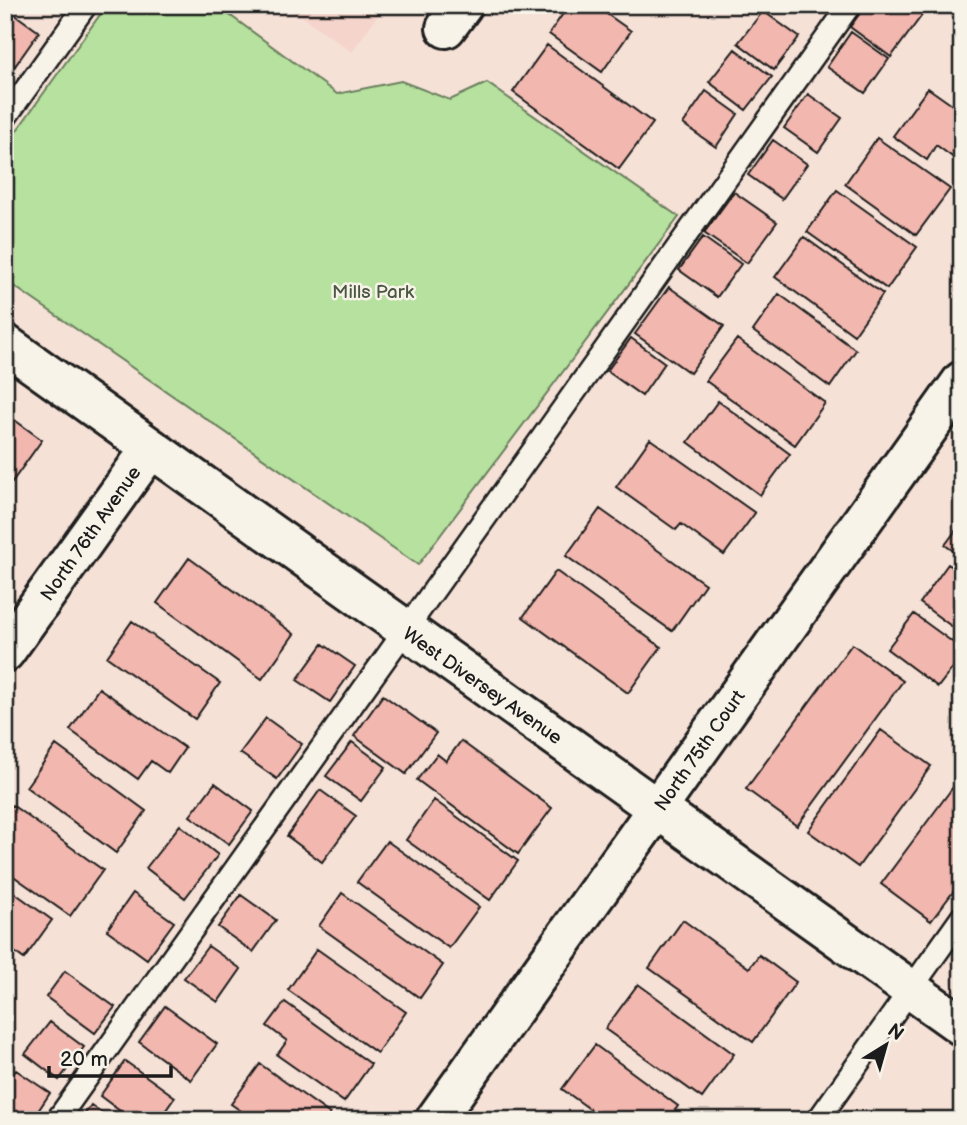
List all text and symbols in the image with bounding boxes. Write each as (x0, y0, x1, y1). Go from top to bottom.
park label: Mills Park (332, 281, 415, 304)
street label: North 76th Avenue (36, 462, 146, 606)
street label: West Diversey Avenue (398, 623, 566, 750)
street label: North 75th Court (650, 686, 751, 816)
north arrow (852, 1010, 922, 1080)
text: N (883, 1019, 908, 1046)
scale bar (49, 1034, 172, 1078)
text: 20 m (60, 1047, 108, 1072)

